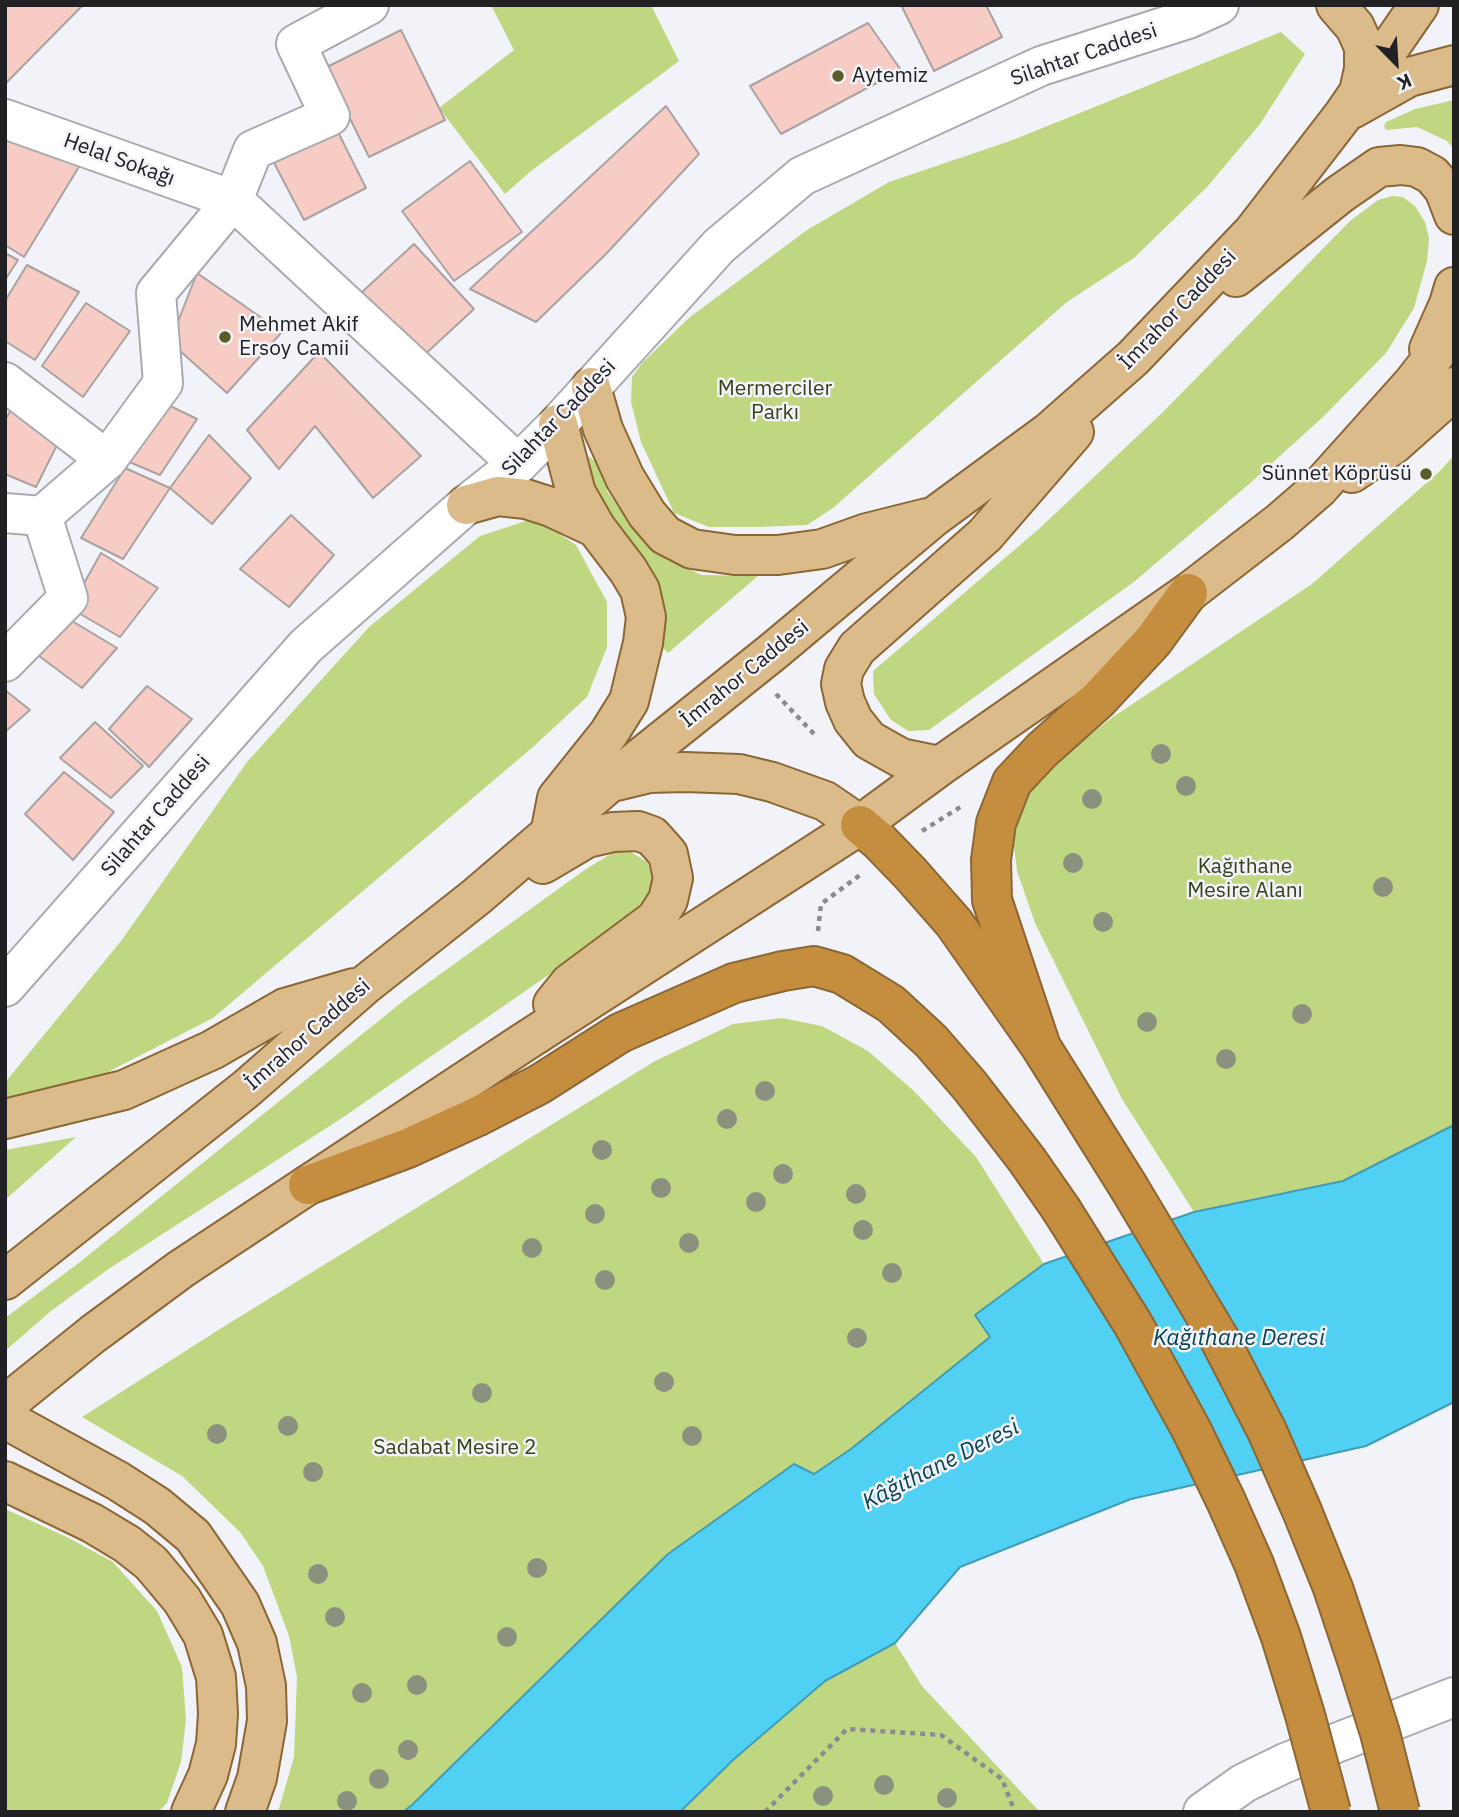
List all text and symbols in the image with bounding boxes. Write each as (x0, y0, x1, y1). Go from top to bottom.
street label: Silahtar Caddesi (1007, 18, 1161, 92)
north arrow (1361, 28, 1431, 98)
place label: Aytemiz (852, 63, 928, 89)
marker: Aytemiz (830, 68, 846, 84)
text: K (1394, 69, 1415, 96)
street label: Helal Sokağı (60, 128, 178, 192)
street label: İmrahor Caddesi (1114, 245, 1242, 375)
place label: Mehmet Akif Ersoy Camii (239, 312, 358, 362)
marker: Mehmet Akif Ersoy Camii (217, 329, 233, 345)
street label: Silahtar Caddesi (497, 354, 621, 482)
park label: Mermerciler Parkı (718, 376, 832, 426)
place label: Sünnet Köprüsü (1262, 461, 1412, 487)
marker: Sünnet Köprüsü (1418, 466, 1434, 482)
street label: İmrahor Caddesi (676, 615, 814, 733)
street label: Silahtar Caddesi (96, 750, 216, 882)
park label: Kağıthane Mesire Alanı (1187, 854, 1303, 904)
street label: İmrahor Caddesi (240, 974, 376, 1096)
water label: Kağıthane Deresi (1153, 1324, 1325, 1352)
water label: Kâğıthane Deresi (858, 1414, 1024, 1516)
park label: Sadabat Mesire 2 (373, 1435, 537, 1461)

